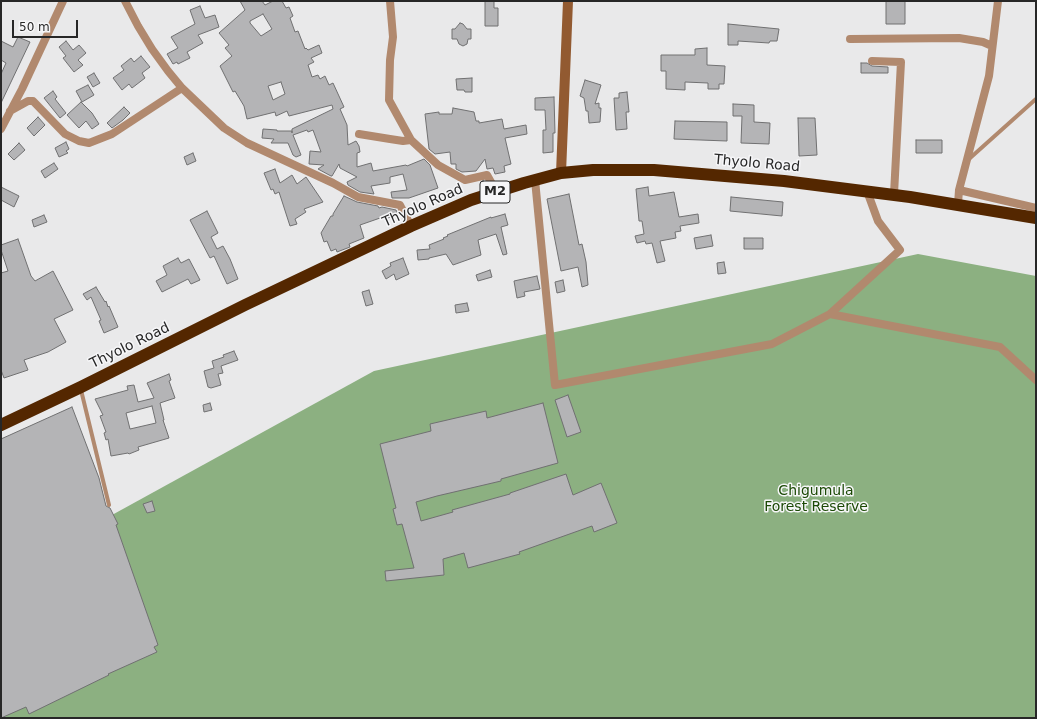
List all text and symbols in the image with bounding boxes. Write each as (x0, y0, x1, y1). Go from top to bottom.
scale bar (14, 12, 80, 38)
text: 50 m (19, 20, 50, 34)
street label: Thyolo Road (713, 152, 801, 176)
street label: Thyolo Road (380, 181, 466, 231)
road number: M2 (480, 181, 510, 203)
street label: Thyolo Road (88, 320, 172, 372)
park label: Chigumula Forest Reserve (764, 483, 868, 516)

